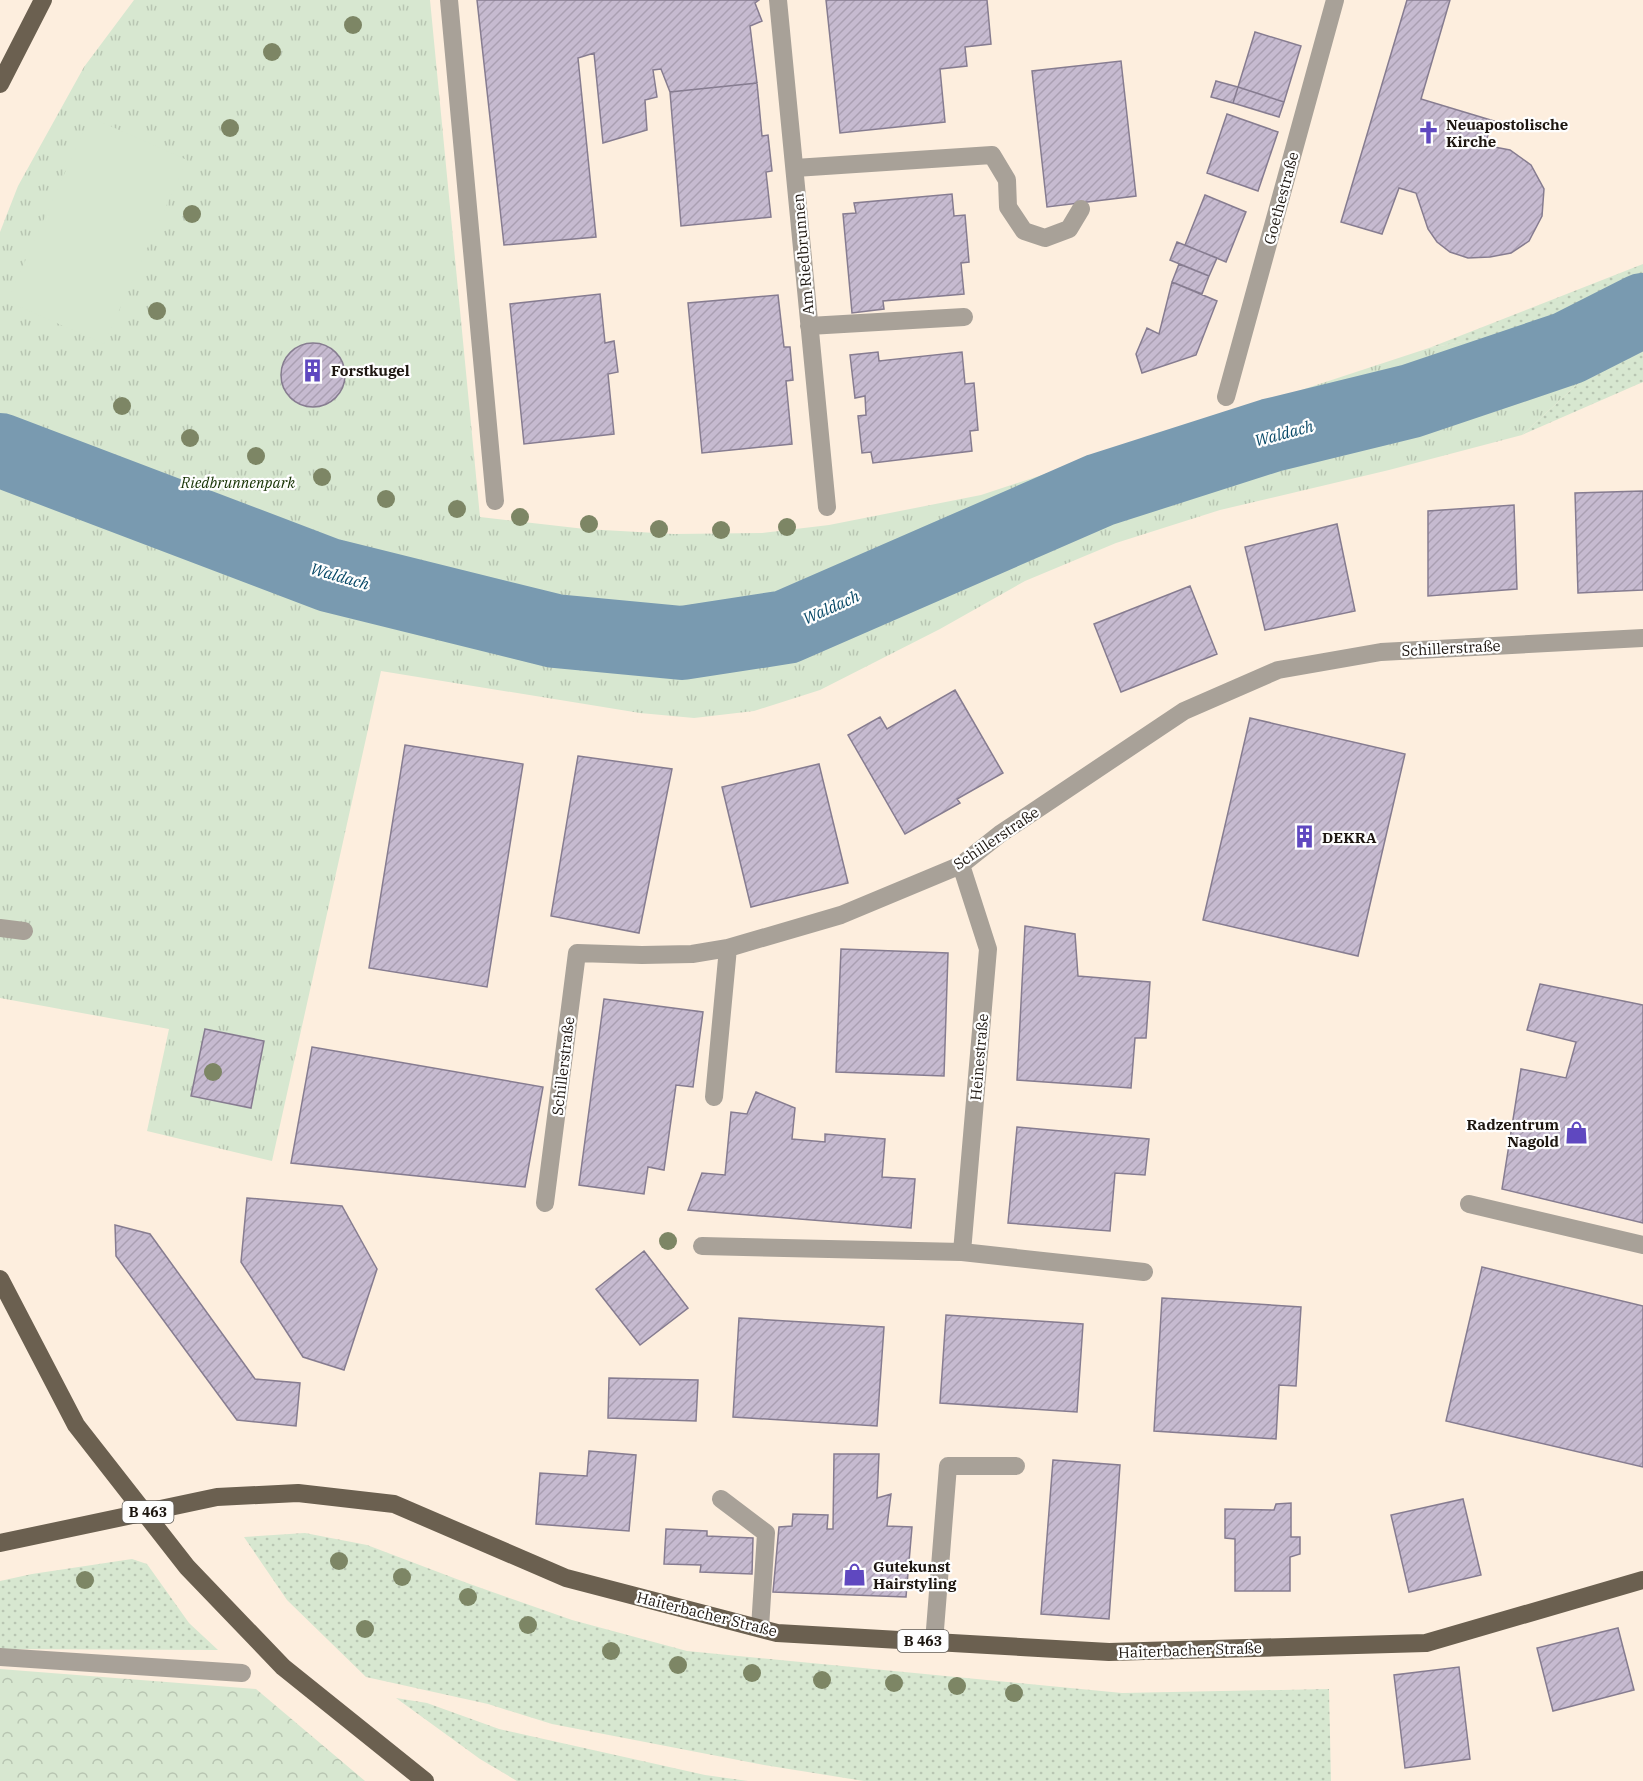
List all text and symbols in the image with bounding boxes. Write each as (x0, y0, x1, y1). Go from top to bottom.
place label: Neuapostolische Kirche (1446, 115, 1568, 151)
church icon: Neuapostolische Kirche (1415, 120, 1441, 146)
street label: Goethestraße (1260, 150, 1302, 246)
street label: Am Riedbrunnen (788, 192, 818, 316)
building icon: Forstkugel (300, 357, 326, 383)
place label: Forstkugel (331, 361, 410, 380)
water label: Waldach (1252, 416, 1316, 450)
park label: Riedbrunnenpark (180, 473, 295, 492)
water label: Waldach (308, 558, 372, 594)
water label: Waldach (800, 586, 863, 628)
street label: Schillerstraße (1401, 636, 1501, 660)
street label: Schillerstraße (950, 802, 1042, 874)
building icon: DEKRA (1291, 824, 1317, 850)
place label: DEKRA (1322, 828, 1377, 847)
street label: Heinestraße (966, 1013, 992, 1101)
street label: Schillerstraße (548, 1016, 578, 1116)
place label: Radzentrum Nagold (1467, 1115, 1560, 1151)
shop icon: Radzentrum Nagold (1564, 1120, 1590, 1146)
road number: B 463 (122, 1501, 174, 1523)
place label: Gutekunst Hairstyling (873, 1557, 957, 1593)
shop icon: Gutekunst Hairstyling (842, 1562, 868, 1588)
street label: Haiterbacher Straße (635, 1587, 779, 1641)
road number: B 463 (898, 1630, 948, 1652)
street label: Haiterbacher Straße (1118, 1638, 1262, 1662)

